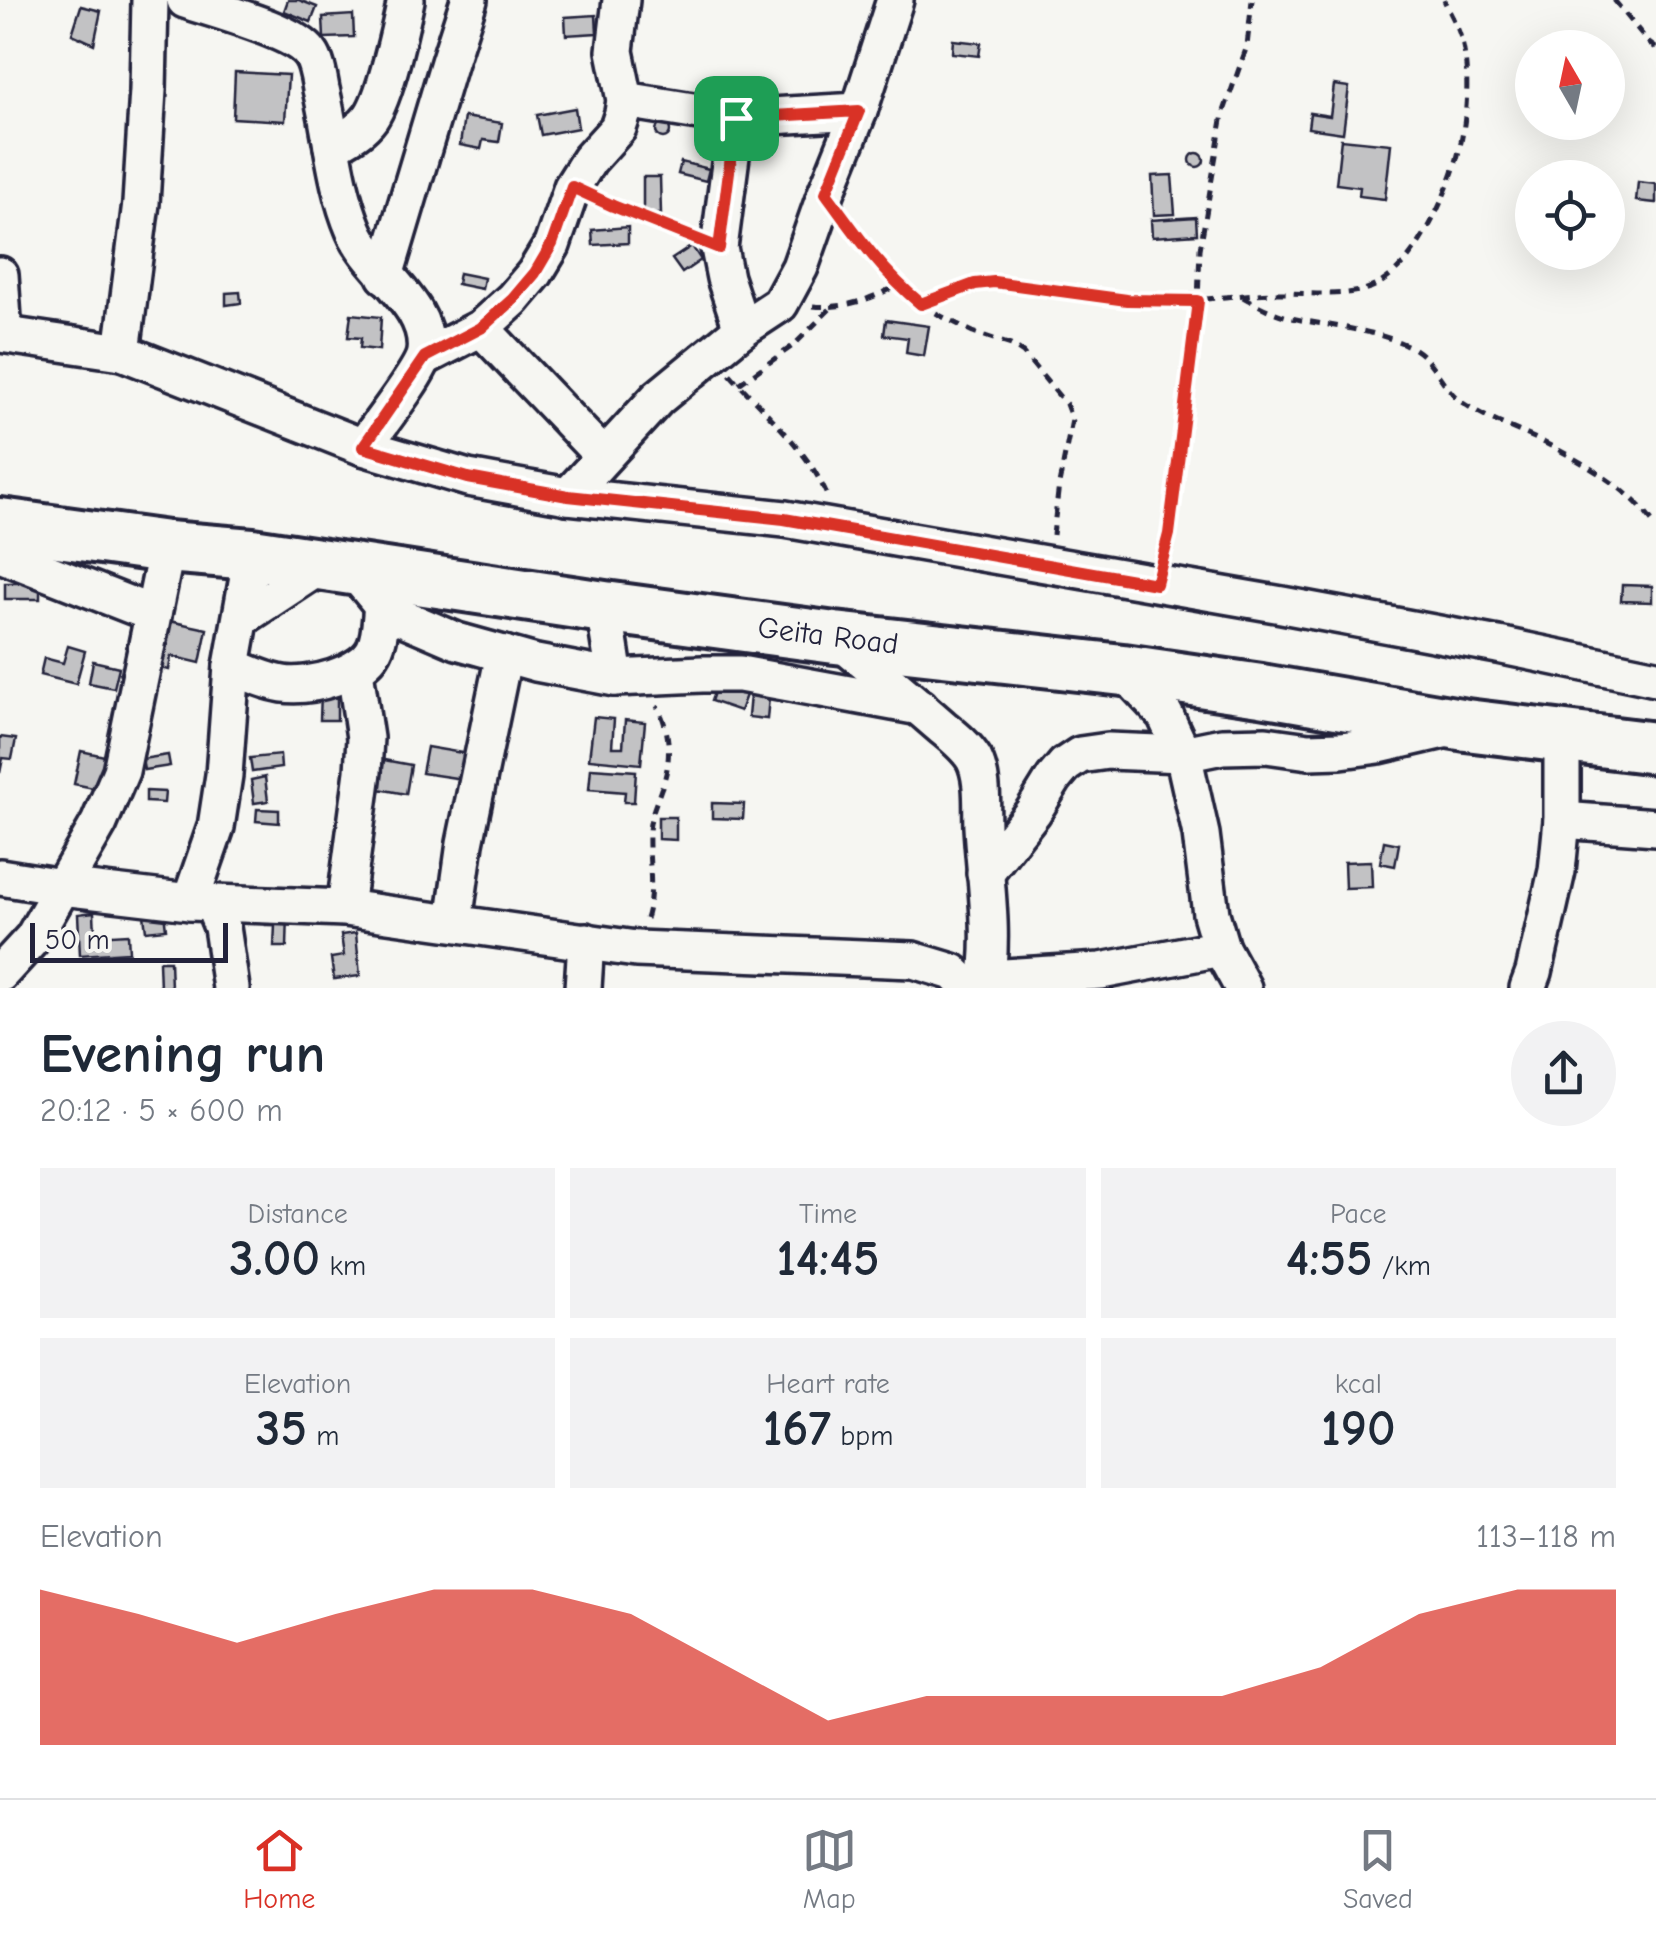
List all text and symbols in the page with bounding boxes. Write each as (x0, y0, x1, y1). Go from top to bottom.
north arrow (1515, 30, 1625, 140)
map controls (1515, 30, 1625, 270)
pin (694, 76, 779, 161)
icon: arrive (709, 91, 764, 146)
button: locate (1515, 160, 1625, 270)
street label: Geita Road (756, 610, 900, 662)
scale bar (30, 918, 228, 963)
text: 50 m (45, 924, 110, 956)
button: share (1511, 1021, 1616, 1126)
text: Evening run (40, 1022, 325, 1086)
text: 20:12 · 5 × 600 m (40, 1092, 283, 1129)
text: Distance (248, 1198, 348, 1230)
text: Time (799, 1198, 857, 1230)
text: Pace (1330, 1198, 1387, 1230)
text: 3.00 (229, 1230, 320, 1288)
text: 14:45 (777, 1230, 879, 1288)
text: 4:55 (1286, 1230, 1373, 1288)
text: km (320, 1250, 366, 1282)
text: /km (1373, 1250, 1431, 1282)
text: Elevation (244, 1368, 351, 1400)
text: Heart rate (766, 1368, 890, 1400)
text: kcal (1335, 1368, 1382, 1400)
text: 35 (256, 1400, 307, 1458)
text: 167 (763, 1400, 831, 1458)
text: 190 (1321, 1400, 1396, 1458)
text: m (307, 1420, 340, 1452)
text: bpm (831, 1420, 893, 1452)
text: Elevation (40, 1518, 163, 1555)
text: 113–118 m (1476, 1518, 1616, 1555)
tab: Home (243, 1823, 315, 1915)
tab: Map (802, 1823, 857, 1915)
tab: Saved (1343, 1823, 1413, 1915)

